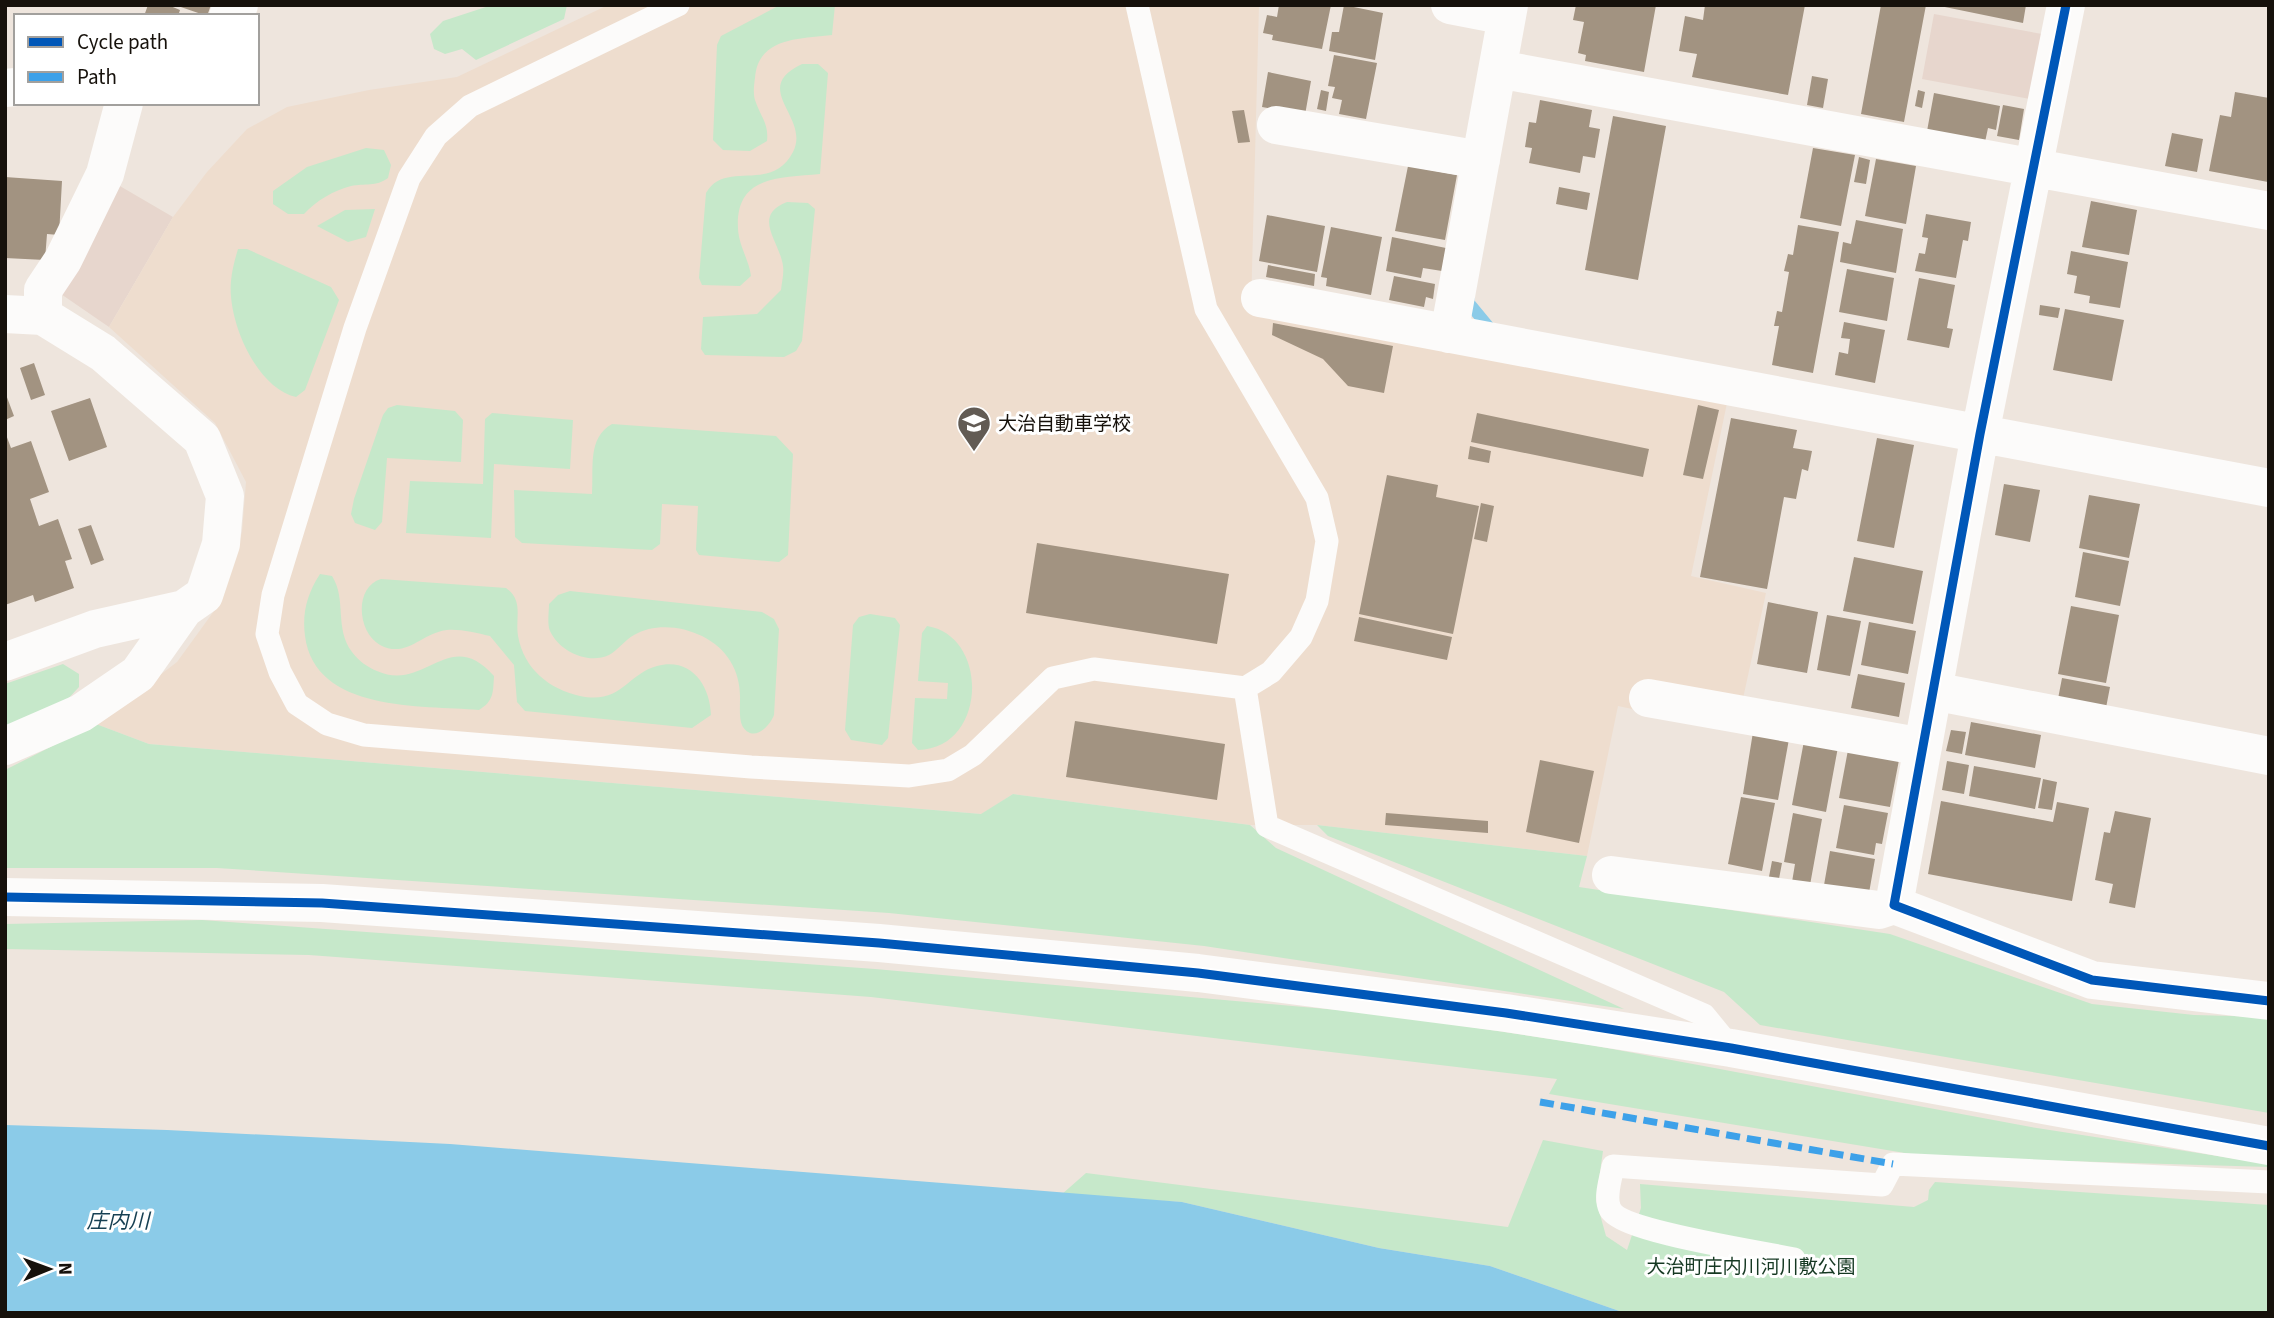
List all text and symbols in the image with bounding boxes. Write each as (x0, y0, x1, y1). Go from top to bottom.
legend (14, 14, 259, 105)
text: Cycle path (77, 27, 168, 57)
text: Path (77, 62, 117, 92)
school or university icon: 大治自動車学校 (955, 404, 993, 453)
place label: 大治自動車学校 (998, 411, 1131, 438)
water label: 庄内川 (87, 1206, 151, 1236)
north arrow (14, 1234, 84, 1304)
park label: 大治町庄内川河川敷公園 (1646, 1254, 1856, 1281)
text: N (51, 1262, 78, 1275)

